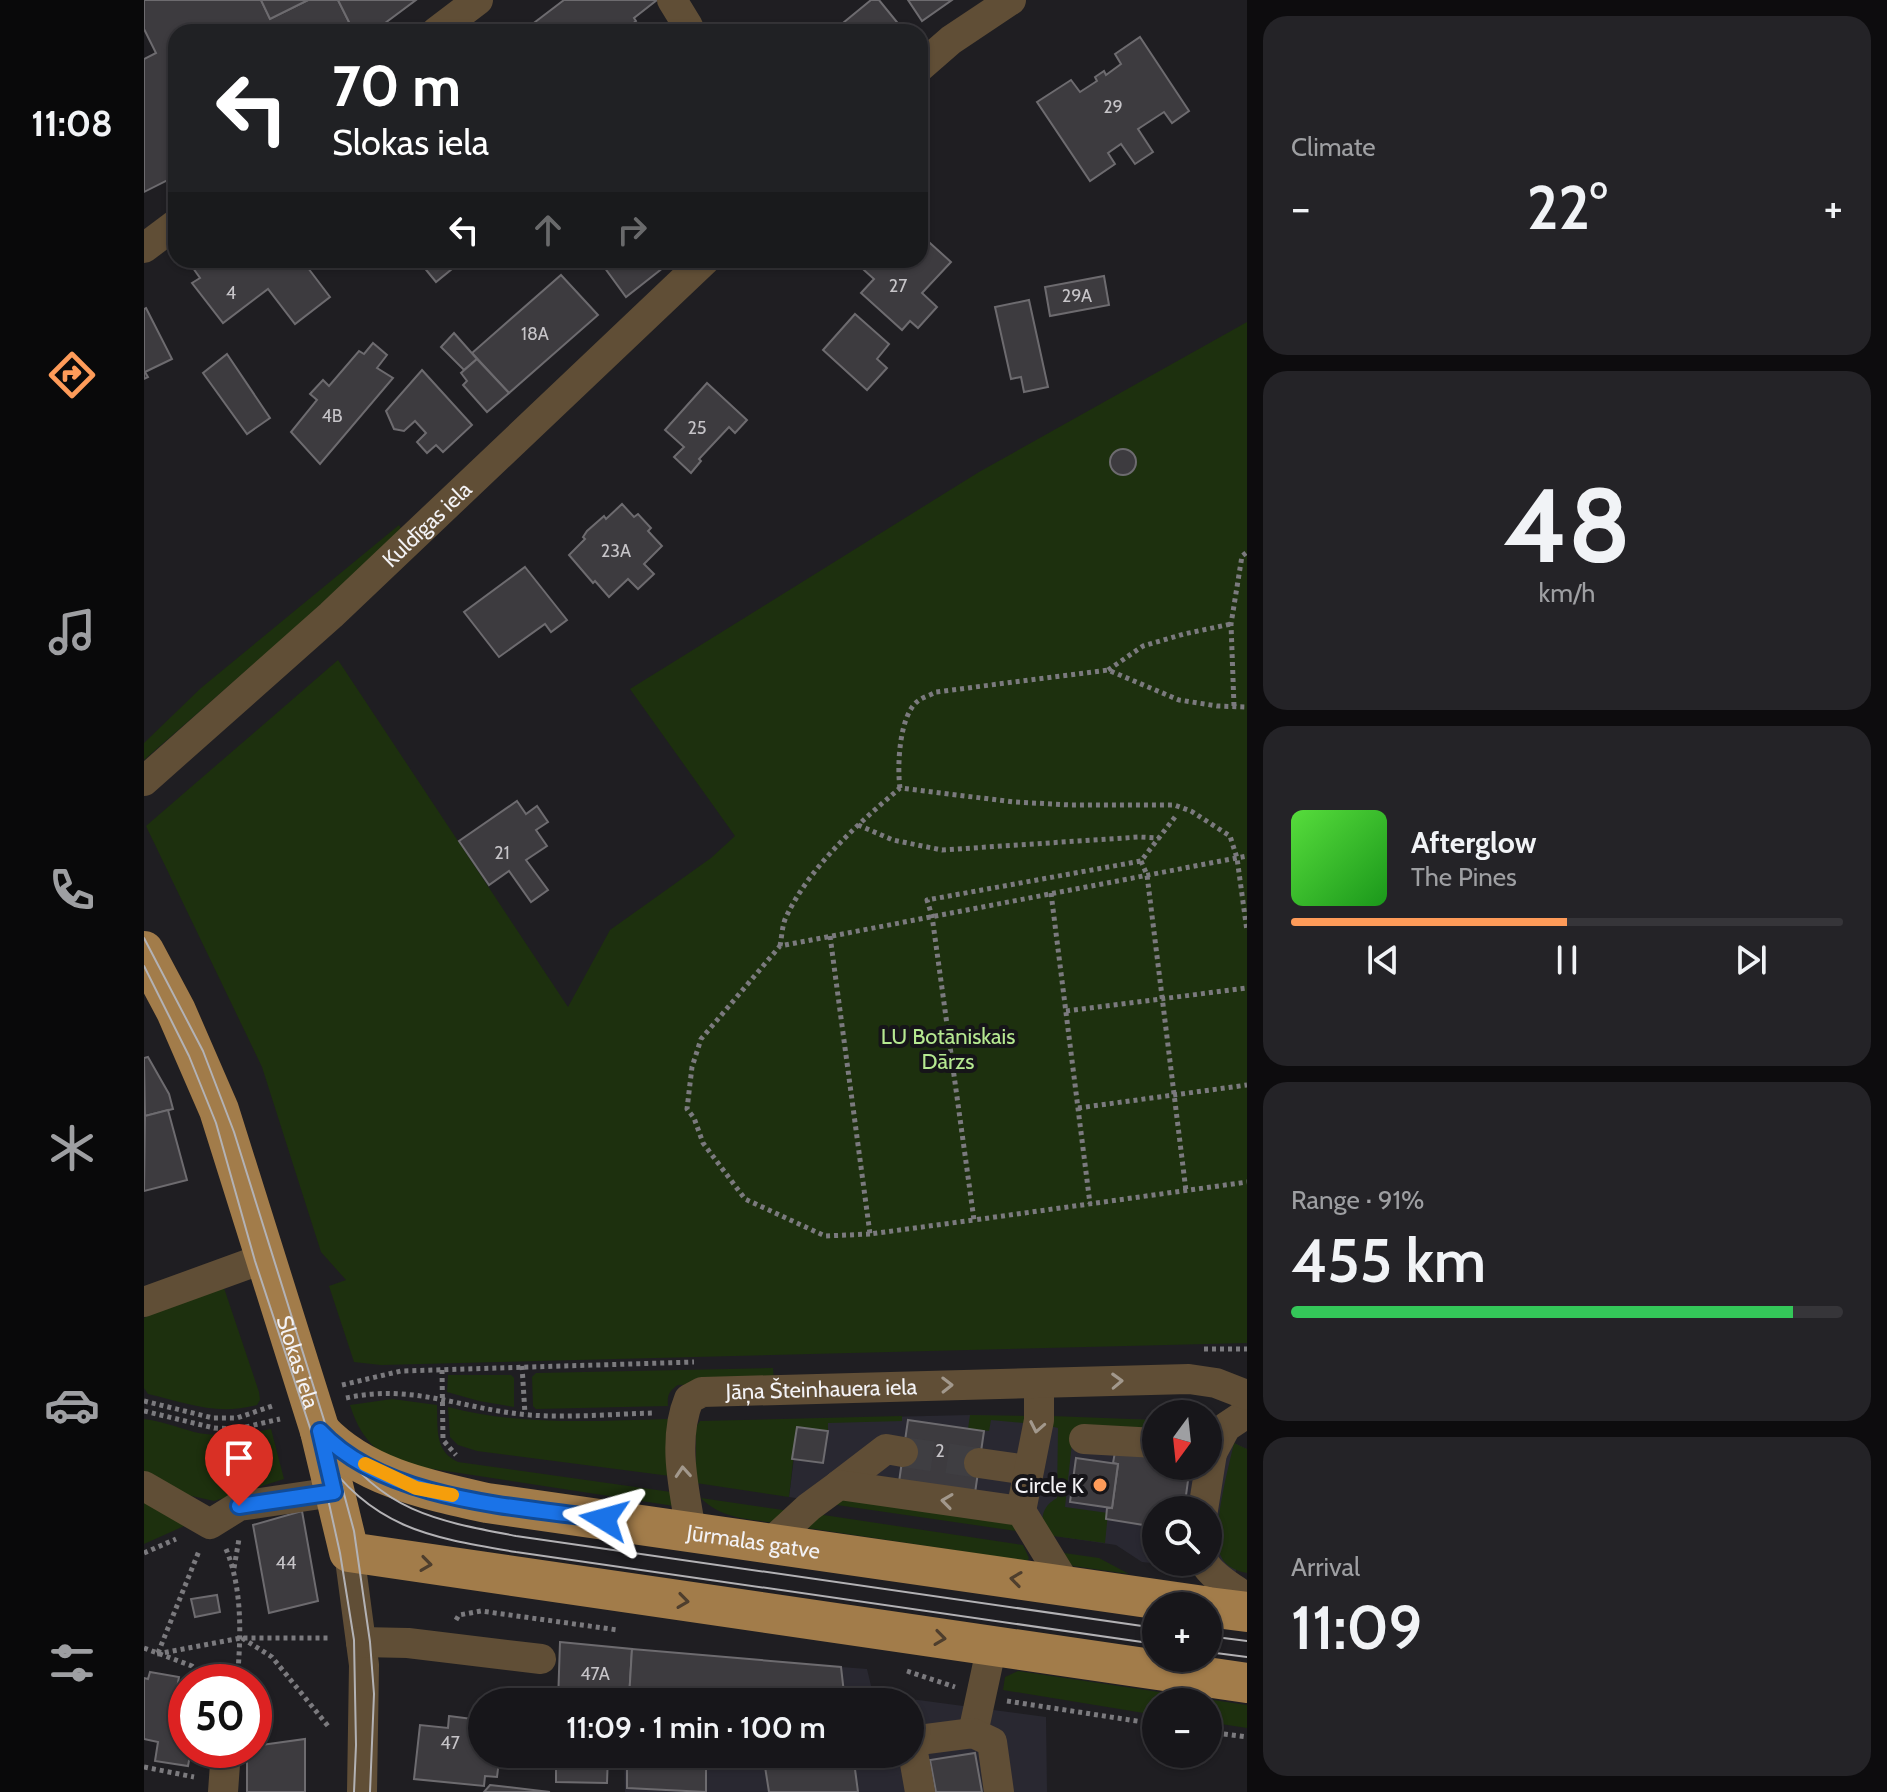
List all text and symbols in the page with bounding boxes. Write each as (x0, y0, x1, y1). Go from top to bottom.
text: 70 m (332, 52, 461, 120)
icon: left (200, 56, 304, 160)
house number: 29 (1103, 96, 1123, 118)
text: 11:08 (31, 101, 113, 145)
text: Slokas iela (332, 120, 489, 164)
text: Climate (1291, 131, 1376, 163)
text: 22° (1527, 171, 1607, 244)
text: − (1291, 181, 1310, 234)
text: + (1824, 181, 1843, 234)
icon: left (442, 208, 486, 252)
icon: ahead (526, 208, 570, 252)
icon: right (610, 208, 654, 252)
house number: 27 (889, 275, 907, 297)
house number: 4 (226, 282, 236, 304)
house number: 29A (1062, 285, 1092, 307)
house number: 18A (521, 323, 549, 345)
icon: directions (44, 347, 100, 403)
house number: 4B (321, 405, 343, 427)
house number: 25 (687, 417, 707, 439)
text: 48 (1503, 462, 1631, 588)
street label: Kuldīgas iela (377, 475, 477, 573)
house number: 23A (601, 540, 631, 562)
text: km/h (1539, 577, 1595, 609)
icon: music (44, 604, 100, 660)
text: Afterglow (1411, 824, 1537, 861)
house number: 21 (494, 842, 510, 864)
text: The Pines (1411, 861, 1517, 893)
icon: phone (44, 862, 100, 918)
icon: previous (1361, 938, 1405, 982)
icon: pause (1545, 938, 1589, 982)
icon: next (1729, 938, 1773, 982)
park label: LU Botāniskais Dārzs (881, 1023, 1015, 1075)
icon: climate (44, 1120, 100, 1176)
text: Range · 91% (1291, 1184, 1424, 1216)
text: 455 km (1291, 1224, 1486, 1297)
street label: Slokas iela (271, 1312, 326, 1412)
street label: Jāņa Šteinhauera iela (724, 1373, 918, 1405)
one-way arrow (1111, 1373, 1124, 1390)
icon: car (44, 1377, 100, 1433)
one-way arrow (941, 1377, 954, 1394)
north arrow (1142, 1400, 1222, 1480)
map controls (1142, 1400, 1222, 1768)
one-way arrow (1029, 1420, 1046, 1434)
pin (205, 1424, 273, 1506)
icon: arrive (217, 1436, 261, 1480)
house number: 2 (935, 1440, 945, 1462)
one-way arrow (675, 1465, 692, 1478)
place label: Circle K (1015, 1472, 1085, 1499)
marker: Circle K (1091, 1476, 1109, 1494)
position arrow (562, 1477, 646, 1561)
one-way arrow (941, 1493, 954, 1510)
button: search (1142, 1496, 1222, 1576)
street label: Jūrmalas gatve (684, 1518, 822, 1564)
text: Arrival (1291, 1551, 1360, 1583)
house number: 44 (276, 1552, 296, 1574)
one-way arrow (419, 1554, 433, 1571)
one-way arrow (1009, 1571, 1023, 1588)
text: 11:09 (1291, 1591, 1422, 1664)
one-way arrow (676, 1592, 690, 1609)
button: + (1142, 1592, 1222, 1672)
one-way arrow (933, 1629, 947, 1646)
icon: filters (44, 1635, 100, 1691)
house number: 47A (580, 1663, 610, 1685)
speed limit sign: 50 (168, 1664, 272, 1768)
button: − (1142, 1688, 1222, 1768)
text: 11:09 · 1 min · 100 m (566, 1709, 826, 1746)
house number: 47 (440, 1732, 460, 1754)

